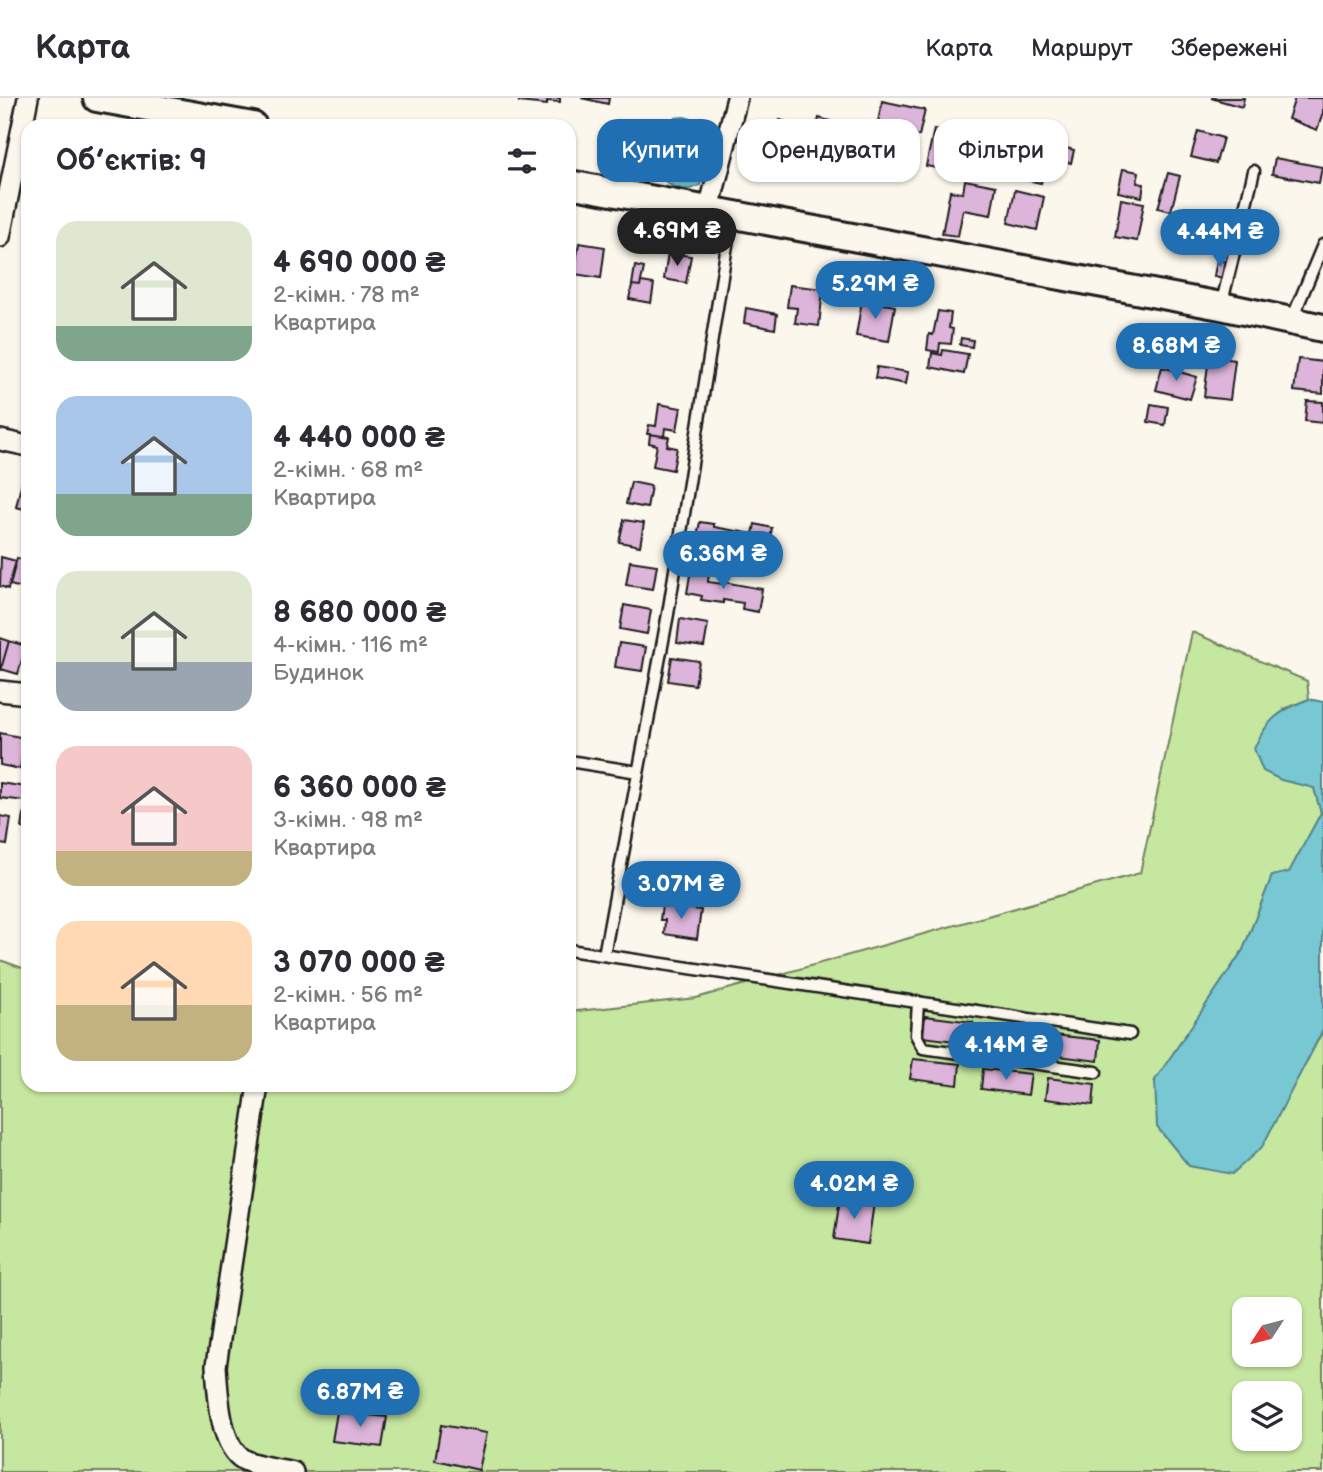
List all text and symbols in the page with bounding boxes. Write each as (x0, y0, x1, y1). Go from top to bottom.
text: Карта (35, 28, 130, 68)
text: Карта (925, 34, 993, 63)
text: Маршрут (1031, 34, 1133, 63)
text: Збережені (1171, 34, 1288, 63)
chip: Купити (597, 119, 723, 182)
chip: Орендувати (737, 119, 920, 182)
chip: Фільтри (934, 119, 1068, 182)
icon: filters (503, 142, 541, 180)
text: Об’єктів: 9 (56, 143, 207, 179)
pin: 4.69M ₴ (612, 208, 742, 268)
pin: 4.44M ₴ (1155, 209, 1285, 269)
text: 4.69M ₴ (633, 217, 721, 245)
text: 4.44M ₴ (1176, 218, 1264, 246)
text: 4 690 000 ₴ (273, 245, 446, 281)
icon: home (112, 249, 196, 333)
pin: 5.29M ₴ (810, 262, 940, 321)
text: 5.29M ₴ (832, 270, 918, 298)
text: 2-кімн. · 78 m² (273, 281, 420, 309)
text: Квартира (273, 309, 376, 337)
pin: 8.68M ₴ (1111, 324, 1241, 383)
text: 8.68M ₴ (1132, 332, 1220, 360)
text: 4 440 000 ₴ (273, 420, 445, 456)
icon: home (112, 424, 196, 508)
text: 2-кімн. · 68 m² (273, 456, 423, 484)
text: Квартира (273, 484, 376, 512)
pin: 6.36M ₴ (658, 532, 788, 591)
text: 6.36M ₴ (679, 540, 767, 568)
text: 8 680 000 ₴ (273, 595, 446, 631)
icon: home (112, 599, 196, 683)
text: 4-кімн. · 116 m² (273, 631, 428, 659)
text: Будинок (273, 659, 364, 687)
text: 6 360 000 ₴ (273, 770, 446, 806)
icon: home (112, 774, 196, 858)
text: 3-кімн. · 98 m² (273, 806, 423, 834)
text: Квартира (273, 834, 376, 862)
pin: 3.07M ₴ (616, 862, 746, 921)
text: 3.07M ₴ (638, 870, 724, 898)
text: 3 070 000 ₴ (273, 945, 445, 981)
icon: home (112, 949, 196, 1033)
text: 2-кімн. · 56 m² (273, 981, 423, 1009)
text: Квартира (273, 1009, 376, 1037)
pin: 4.14M ₴ (941, 1023, 1071, 1082)
text: 4.14M ₴ (964, 1031, 1048, 1059)
pin: 4.02M ₴ (789, 1162, 919, 1221)
text: 4.02M ₴ (810, 1170, 898, 1198)
north arrow (1232, 1297, 1302, 1367)
map controls (1232, 1297, 1302, 1451)
pin: 6.87M ₴ (295, 1370, 425, 1429)
text: 6.87M ₴ (317, 1378, 403, 1406)
button: layers (1232, 1381, 1302, 1451)

